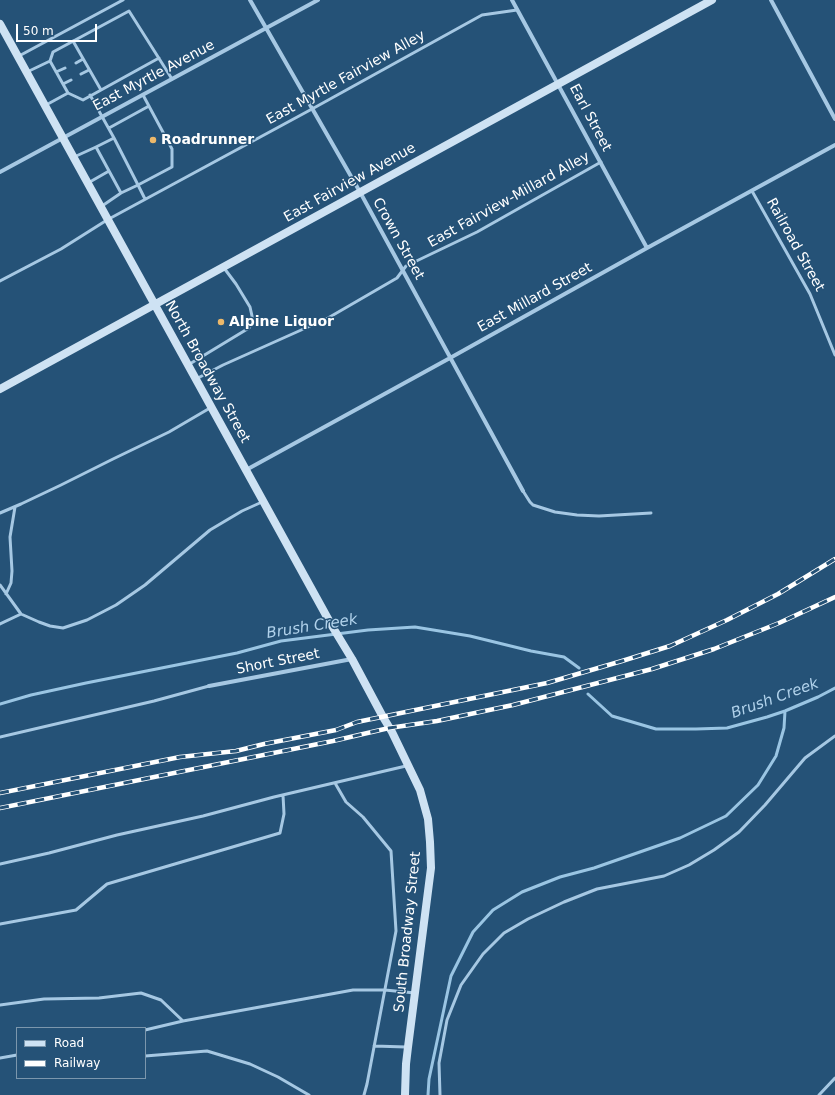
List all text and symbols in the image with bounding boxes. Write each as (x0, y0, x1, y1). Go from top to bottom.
scale bar (18, 16, 99, 42)
text: 50 m (23, 24, 54, 38)
street label: East Myrtle Fairview Alley (264, 27, 428, 129)
street label: East Myrtle Avenue (90, 37, 218, 115)
street label: Earl Street (565, 81, 615, 155)
place label: Roadrunner (161, 132, 254, 148)
marker: Roadrunner (148, 135, 158, 145)
street label: East Fairview Avenue (281, 140, 419, 226)
street label: East Fairview-Millard Alley (425, 148, 593, 252)
street label: Crown Street (369, 195, 427, 283)
street label: Railroad Street (762, 195, 828, 295)
street label: East Millard Street (475, 260, 595, 336)
street label: North Broadway Street (161, 298, 253, 446)
place label: Alpine Liquor (229, 314, 334, 330)
marker: Alpine Liquor (216, 317, 226, 327)
water label: Brush Creek (265, 611, 359, 643)
street label: Short Street (235, 646, 321, 678)
water label: Brush Creek (729, 675, 821, 723)
street label: South Broadway Street (391, 851, 425, 1013)
legend (16, 1027, 146, 1079)
text: Road (54, 1036, 84, 1050)
text: Railway (54, 1056, 100, 1070)

